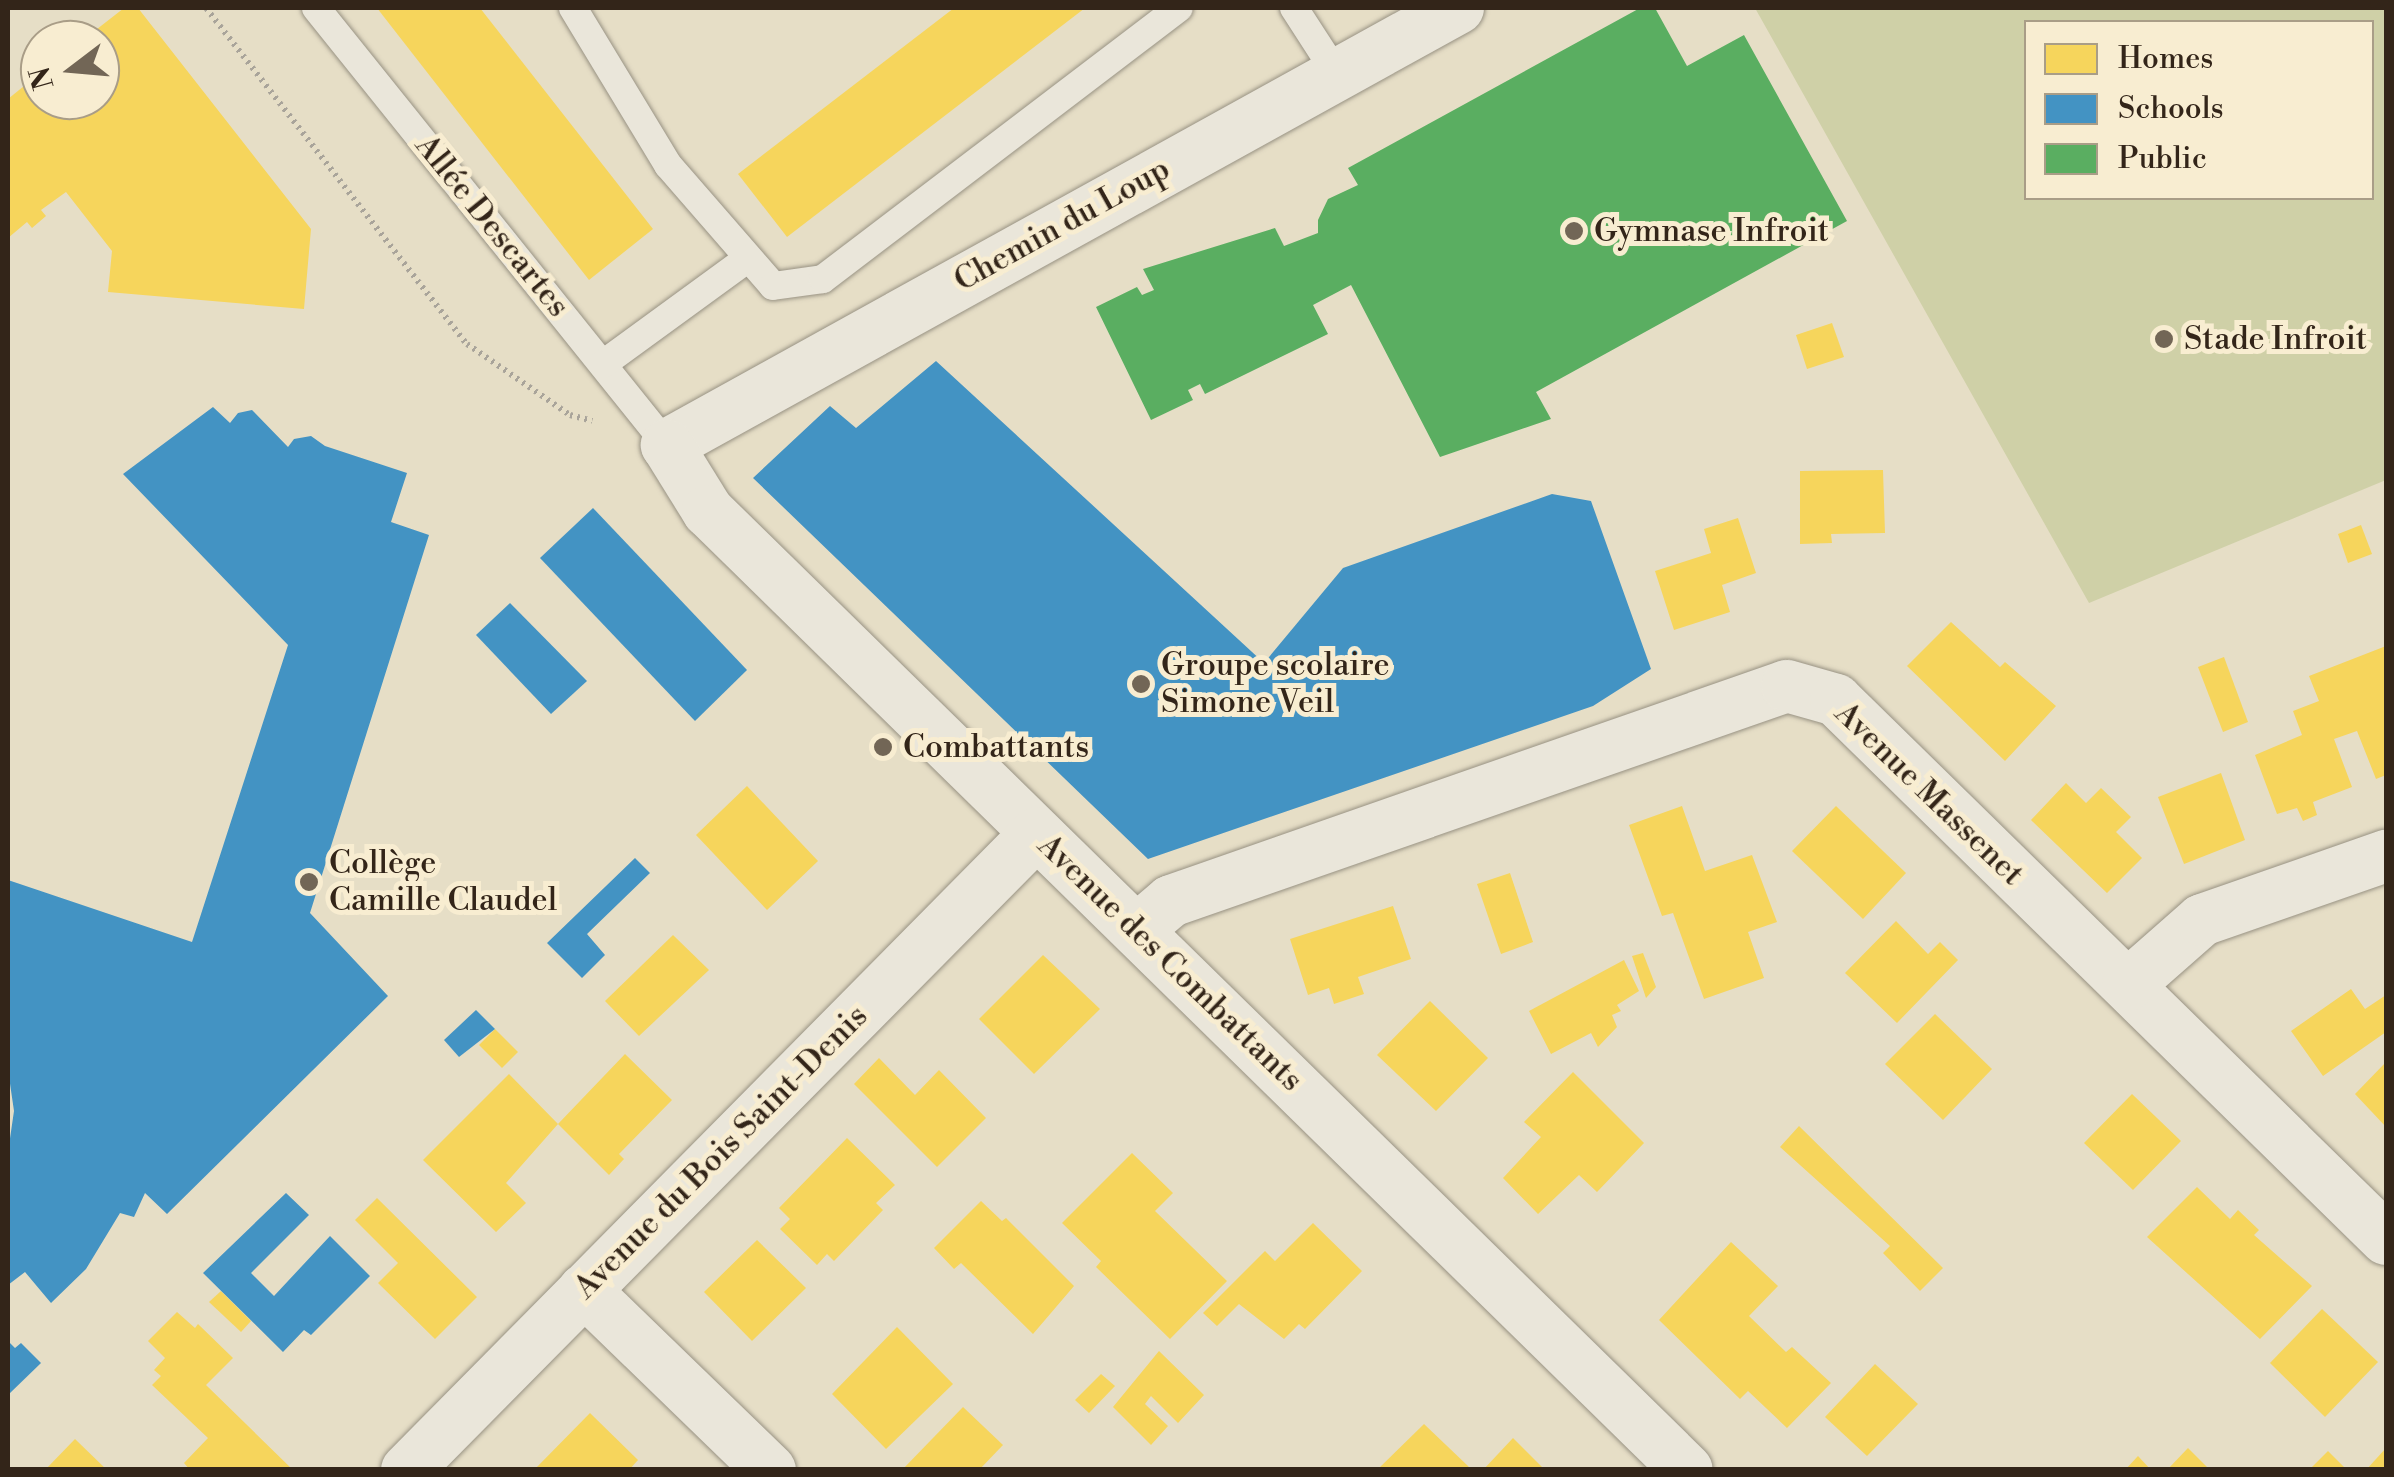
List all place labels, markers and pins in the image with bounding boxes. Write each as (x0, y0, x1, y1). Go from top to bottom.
place label: Gymnase Infroit (1594, 212, 1829, 250)
marker: Gymnase Infroit (1563, 220, 1585, 242)
place label: Stade Infroit (2184, 320, 2367, 358)
marker: Stade Infroit (2153, 328, 2175, 350)
place label: Groupe scolaire Simone Veil (1161, 647, 1390, 722)
marker: Groupe scolaire Simone Veil (1130, 673, 1152, 695)
place label: Combattants (903, 728, 1089, 766)
marker: Combattants (872, 736, 894, 758)
place label: Collège Camille Claudel (329, 845, 557, 920)
marker: Collège Camille Claudel (298, 871, 320, 893)

